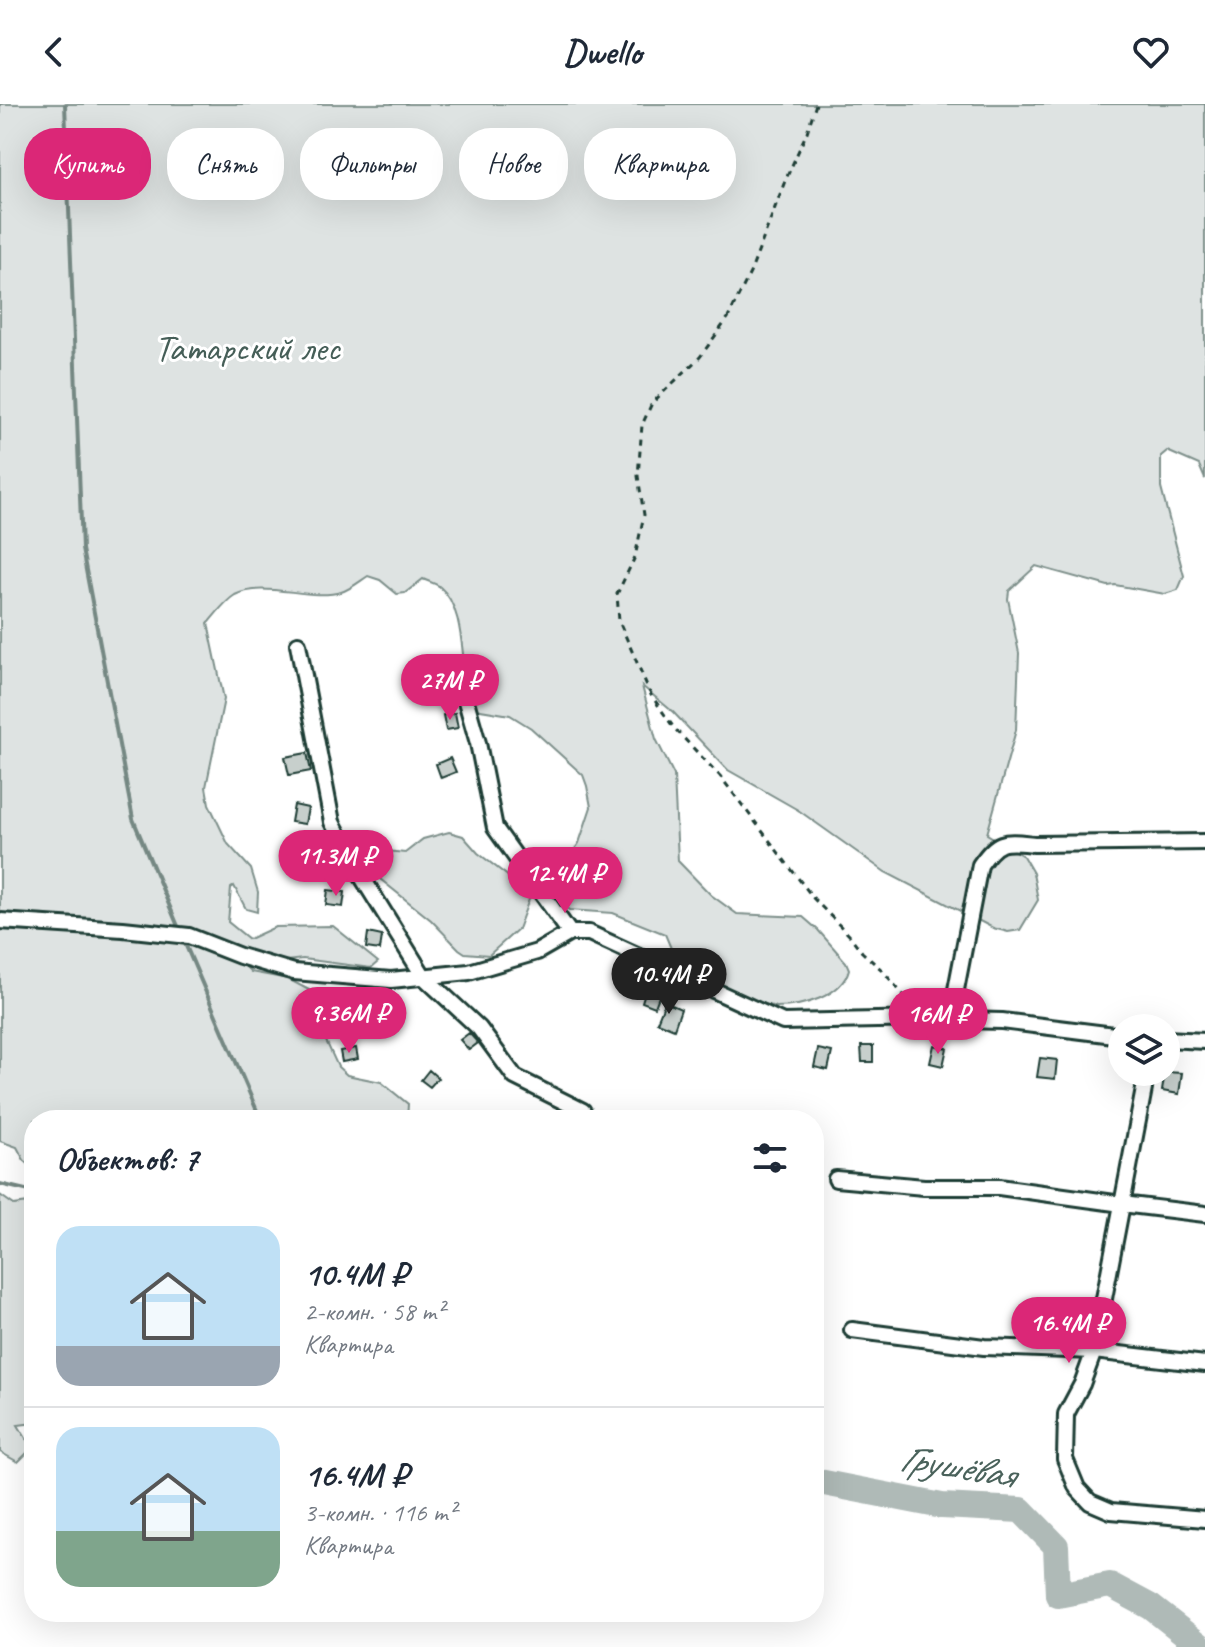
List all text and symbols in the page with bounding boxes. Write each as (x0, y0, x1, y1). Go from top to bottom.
text: Dwello (563, 29, 642, 75)
icon: back (32, 30, 76, 74)
icon: heart (1129, 30, 1173, 74)
chip: Купить (24, 128, 151, 200)
chip: Снять (167, 128, 284, 200)
chip: Фильтры (300, 128, 443, 200)
chip: Новое (459, 128, 568, 200)
chip: Квартира (584, 128, 736, 200)
park label: Татарский лес (154, 324, 341, 371)
pin: 27M ₽ (394, 654, 506, 722)
text: 27M ₽ (419, 663, 481, 696)
pin: 11.3M ₽ (262, 830, 410, 898)
text: 11.3M ₽ (297, 839, 375, 872)
pin: 12.4M ₽ (491, 847, 639, 915)
text: 12.4M ₽ (526, 856, 604, 889)
pin: 10.4M ₽ (595, 948, 743, 1016)
text: 10.4M ₽ (630, 957, 708, 990)
pin: 9.36M ₽ (275, 987, 423, 1055)
pin: 16M ₽ (882, 988, 994, 1056)
text: 9.36M ₽ (309, 996, 389, 1029)
text: 16M ₽ (907, 997, 969, 1030)
map controls (1108, 1014, 1180, 1086)
button: layers (1108, 1014, 1180, 1086)
icon: filters (748, 1136, 792, 1180)
text: Объектов: 7 (56, 1137, 198, 1180)
text: 10.4M ₽ (304, 1252, 407, 1295)
icon: home (120, 1258, 216, 1354)
text: 2-комн. · 58 m² (304, 1295, 444, 1328)
pin: 16.4M ₽ (995, 1297, 1143, 1365)
text: 16.4M ₽ (1029, 1306, 1109, 1339)
text: Квартира (304, 1328, 393, 1361)
water label: Грушёвая (896, 1432, 1024, 1501)
text: 16.4M ₽ (304, 1453, 408, 1496)
icon: home (120, 1459, 216, 1555)
text: 3-комн. · 116 m² (304, 1496, 456, 1529)
text: Квартира (304, 1529, 393, 1562)

